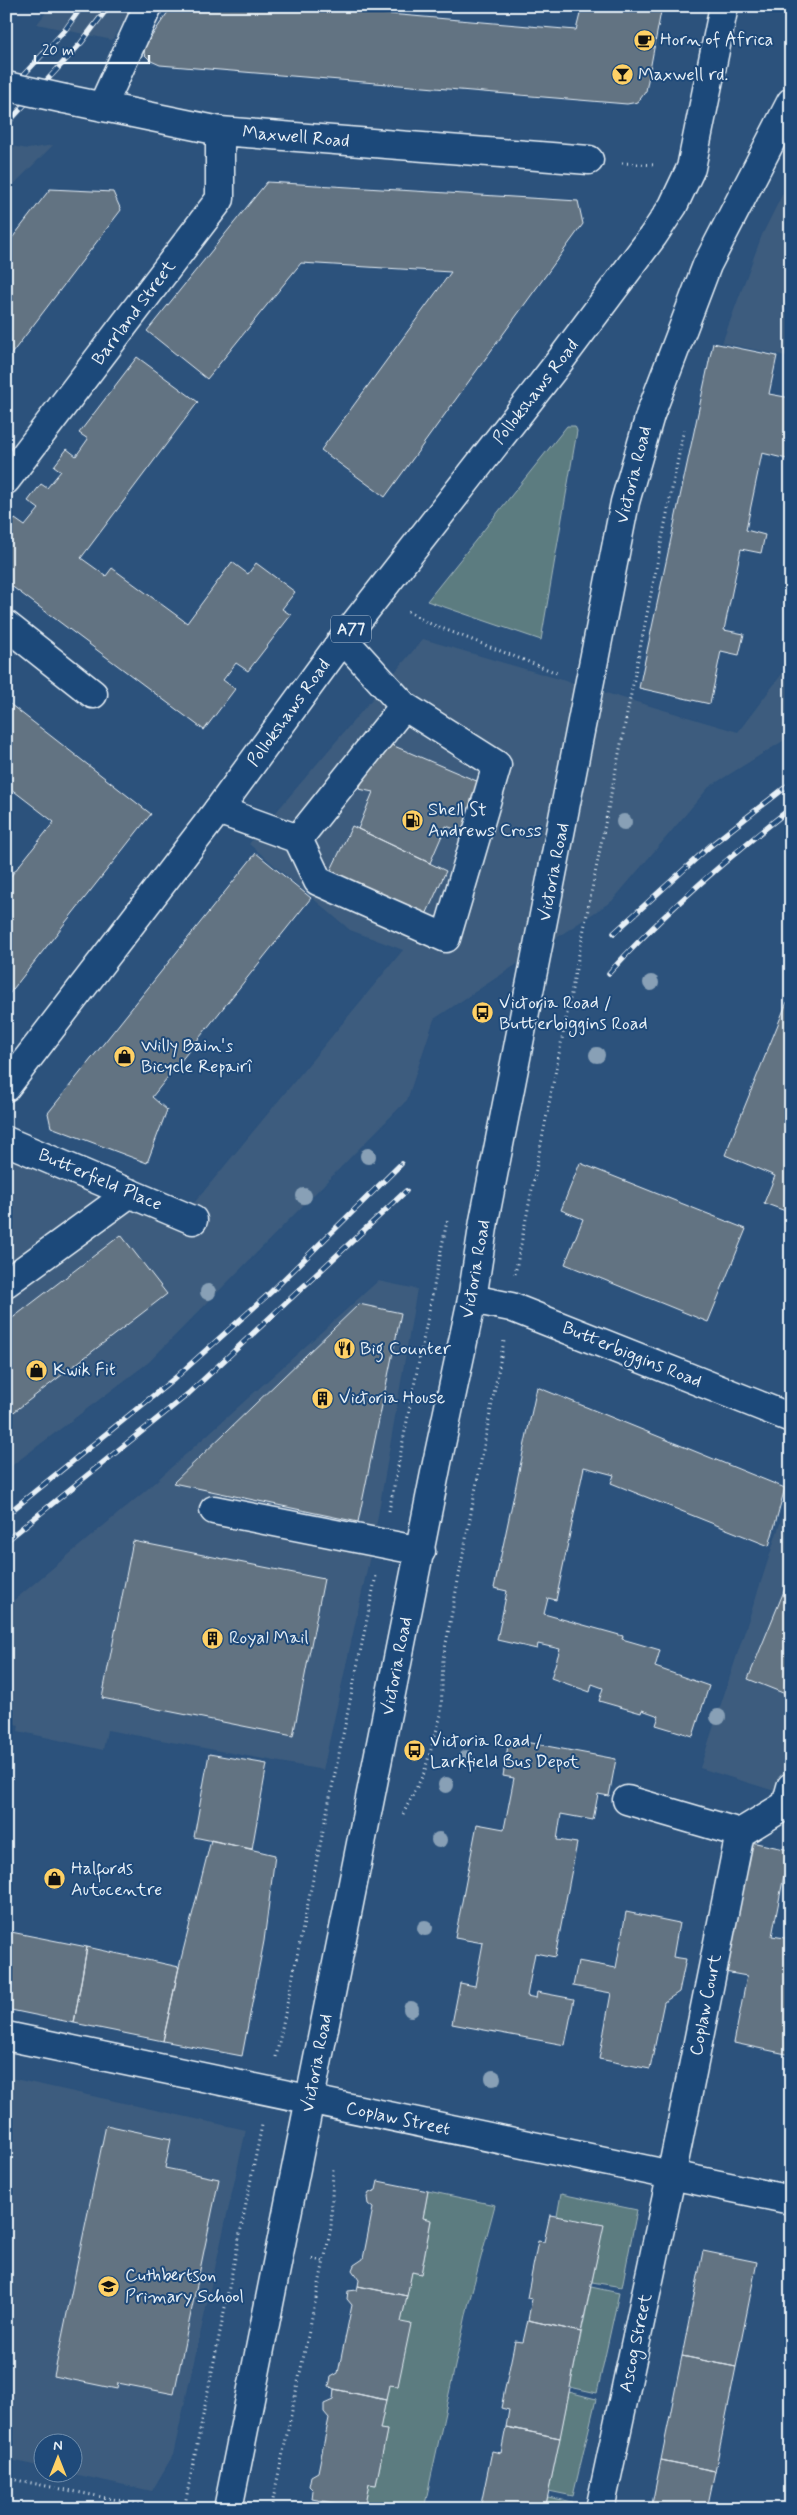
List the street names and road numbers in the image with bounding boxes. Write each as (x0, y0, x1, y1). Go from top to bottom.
street label: Maxwell Road (241, 120, 351, 154)
street label: Barrland Street (87, 255, 182, 370)
street label: Pollokshaws Road (487, 334, 585, 450)
street label: Victoria Road (610, 424, 658, 526)
road number: A77 (331, 616, 371, 642)
street label: Pollokshaws Road (242, 654, 336, 772)
street label: Victoria Road (533, 821, 575, 923)
street label: Butterfield Place (34, 1143, 166, 1217)
street label: Victoria Road (456, 1218, 496, 1320)
street label: Butterbiggins Road (558, 1316, 705, 1395)
street label: Victoria Road (376, 1615, 418, 1717)
street label: Coplaw Court (684, 1952, 728, 2058)
street label: Victoria Road (296, 2012, 338, 2114)
street label: Coplaw Street (344, 2096, 453, 2142)
street label: Ascog Street (614, 2291, 659, 2395)

